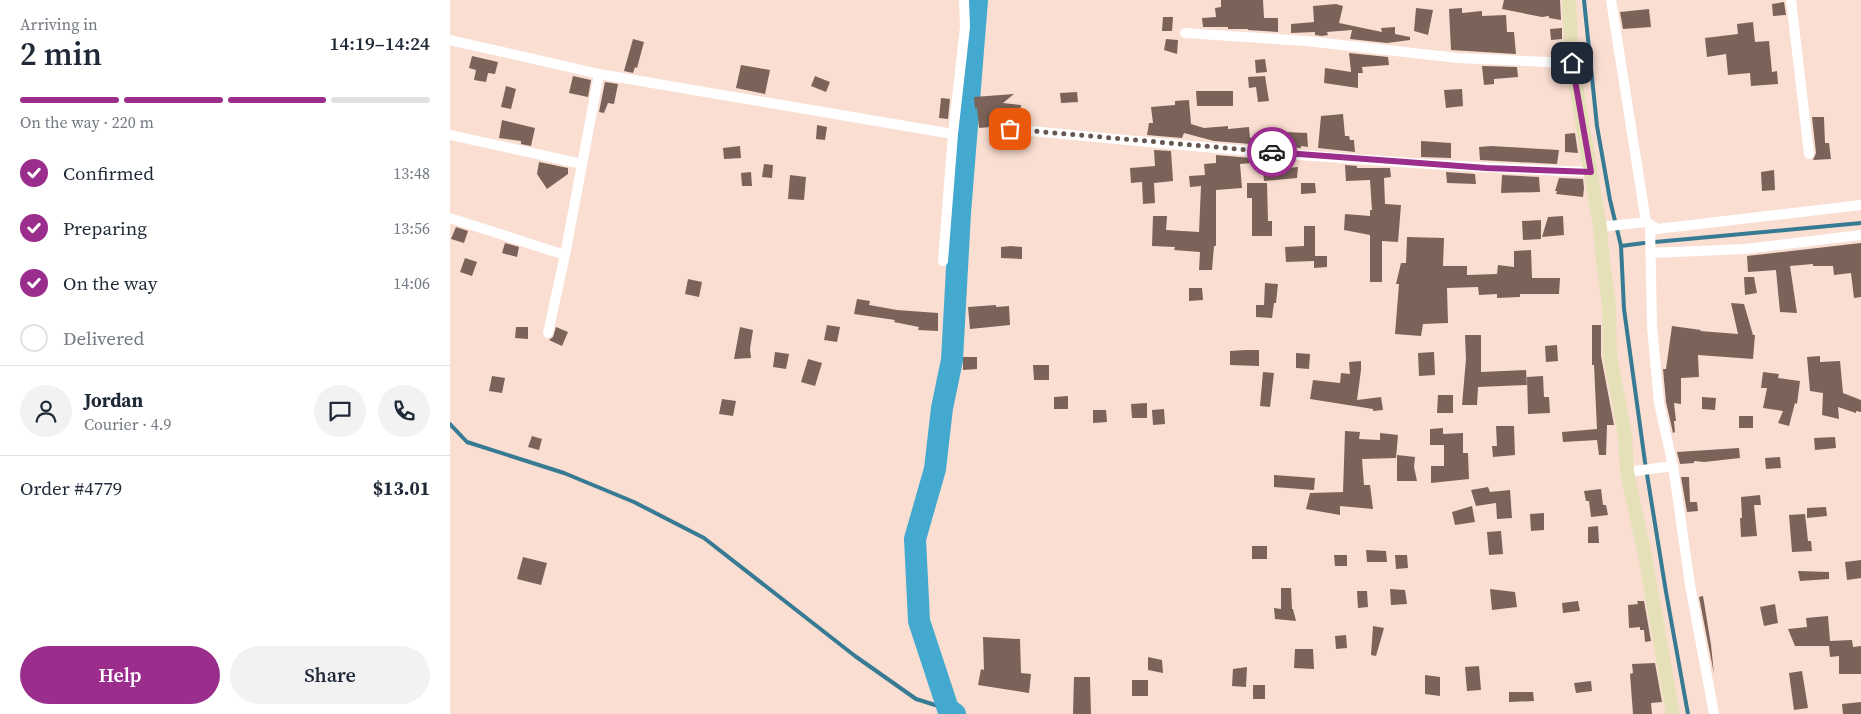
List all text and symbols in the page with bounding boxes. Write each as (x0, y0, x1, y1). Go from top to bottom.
text: Arriving in (20, 13, 98, 35)
text: 14:19–14:24 (330, 30, 430, 56)
text: 2 min (20, 32, 102, 76)
pin (1551, 42, 1593, 84)
icon: home (1558, 49, 1586, 77)
pin (989, 108, 1031, 150)
text: On the way · 220 m (20, 111, 154, 133)
icon: bag (996, 115, 1024, 143)
courier (1247, 127, 1297, 177)
icon: car (1258, 138, 1286, 166)
icon: check (20, 159, 48, 187)
text: Confirmed (63, 160, 154, 186)
text: 13:48 (393, 162, 430, 184)
icon: check (20, 214, 48, 242)
text: Preparing (63, 215, 147, 241)
text: 13:56 (393, 217, 430, 239)
icon: check (20, 269, 48, 297)
text: On the way (63, 270, 158, 296)
text: 14:06 (393, 272, 430, 294)
text: Delivered (63, 325, 144, 351)
button: person (20, 385, 72, 437)
button: chat (314, 385, 366, 437)
button: phone (378, 385, 430, 437)
text: Jordan (84, 387, 143, 413)
text: Courier · 4.9 (84, 413, 172, 435)
text: Order #4779 (20, 475, 122, 501)
text: $13.01 (373, 475, 430, 501)
button: Help (20, 646, 220, 704)
button: Share (230, 646, 430, 704)

